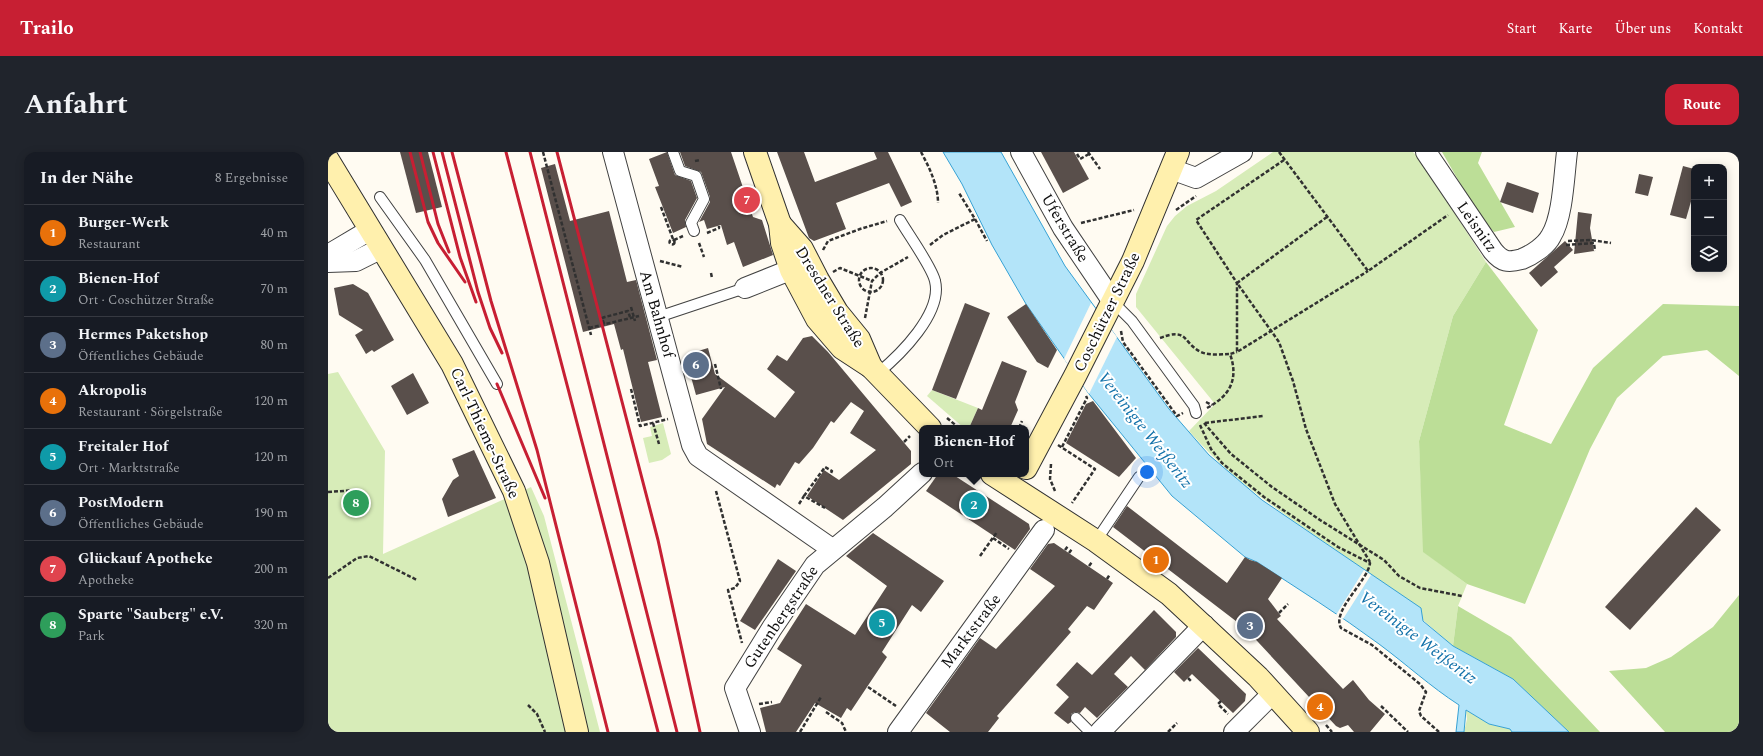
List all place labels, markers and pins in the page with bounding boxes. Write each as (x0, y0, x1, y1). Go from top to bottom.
pin: 7 (734, 185, 760, 215)
pin: 6 (683, 350, 709, 380)
pin: 8 (343, 488, 369, 518)
pin: 2 (961, 490, 987, 520)
pin: 1 (1143, 545, 1169, 575)
pin: 5 (869, 608, 895, 638)
pin: 3 (1237, 611, 1263, 641)
pin: 4 (1307, 692, 1333, 722)

